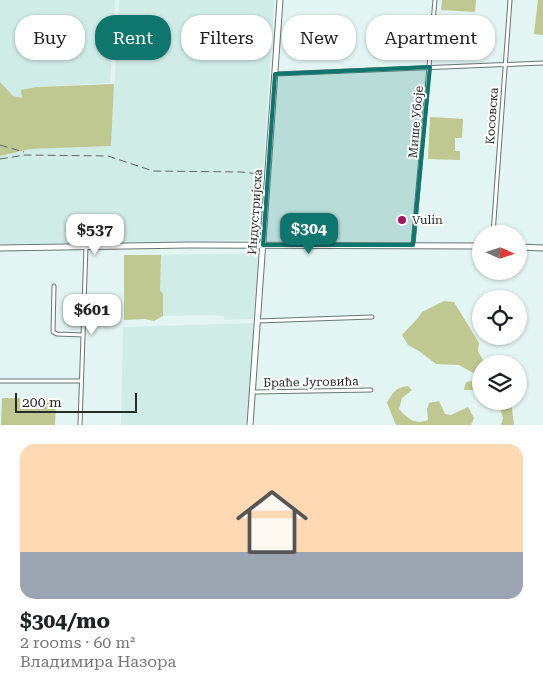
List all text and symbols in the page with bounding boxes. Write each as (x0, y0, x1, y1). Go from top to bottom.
chip: Buy (15, 15, 85, 60)
chip: Rent (95, 15, 171, 60)
chip: Filters (181, 15, 272, 60)
chip: New (282, 15, 356, 60)
chip: Apartment (366, 15, 495, 60)
street label: Мише Убоје (406, 85, 426, 159)
street label: Косовска (483, 86, 501, 145)
street label: Индустријска (245, 168, 265, 255)
pin: $304 (279, 212, 339, 255)
place label: Vulin (412, 213, 443, 227)
pin: $537 (65, 214, 125, 256)
marker: Vulin (396, 214, 408, 226)
text: $304 (291, 219, 327, 238)
text: $537 (77, 220, 113, 239)
north arrow (472, 225, 528, 280)
map controls (472, 225, 527, 410)
button: locate (472, 290, 527, 345)
pin: $601 (62, 294, 122, 336)
text: $601 (74, 300, 110, 319)
button: layers (472, 355, 527, 410)
street label: Браће Југовића (263, 374, 359, 390)
scale bar (15, 390, 138, 413)
text: 200 m (22, 394, 62, 410)
icon: home (227, 477, 317, 567)
text: $304/mo (20, 609, 110, 633)
text: 2 rooms · 60 m² (20, 633, 135, 652)
text: Владимира Назора (20, 652, 176, 671)

